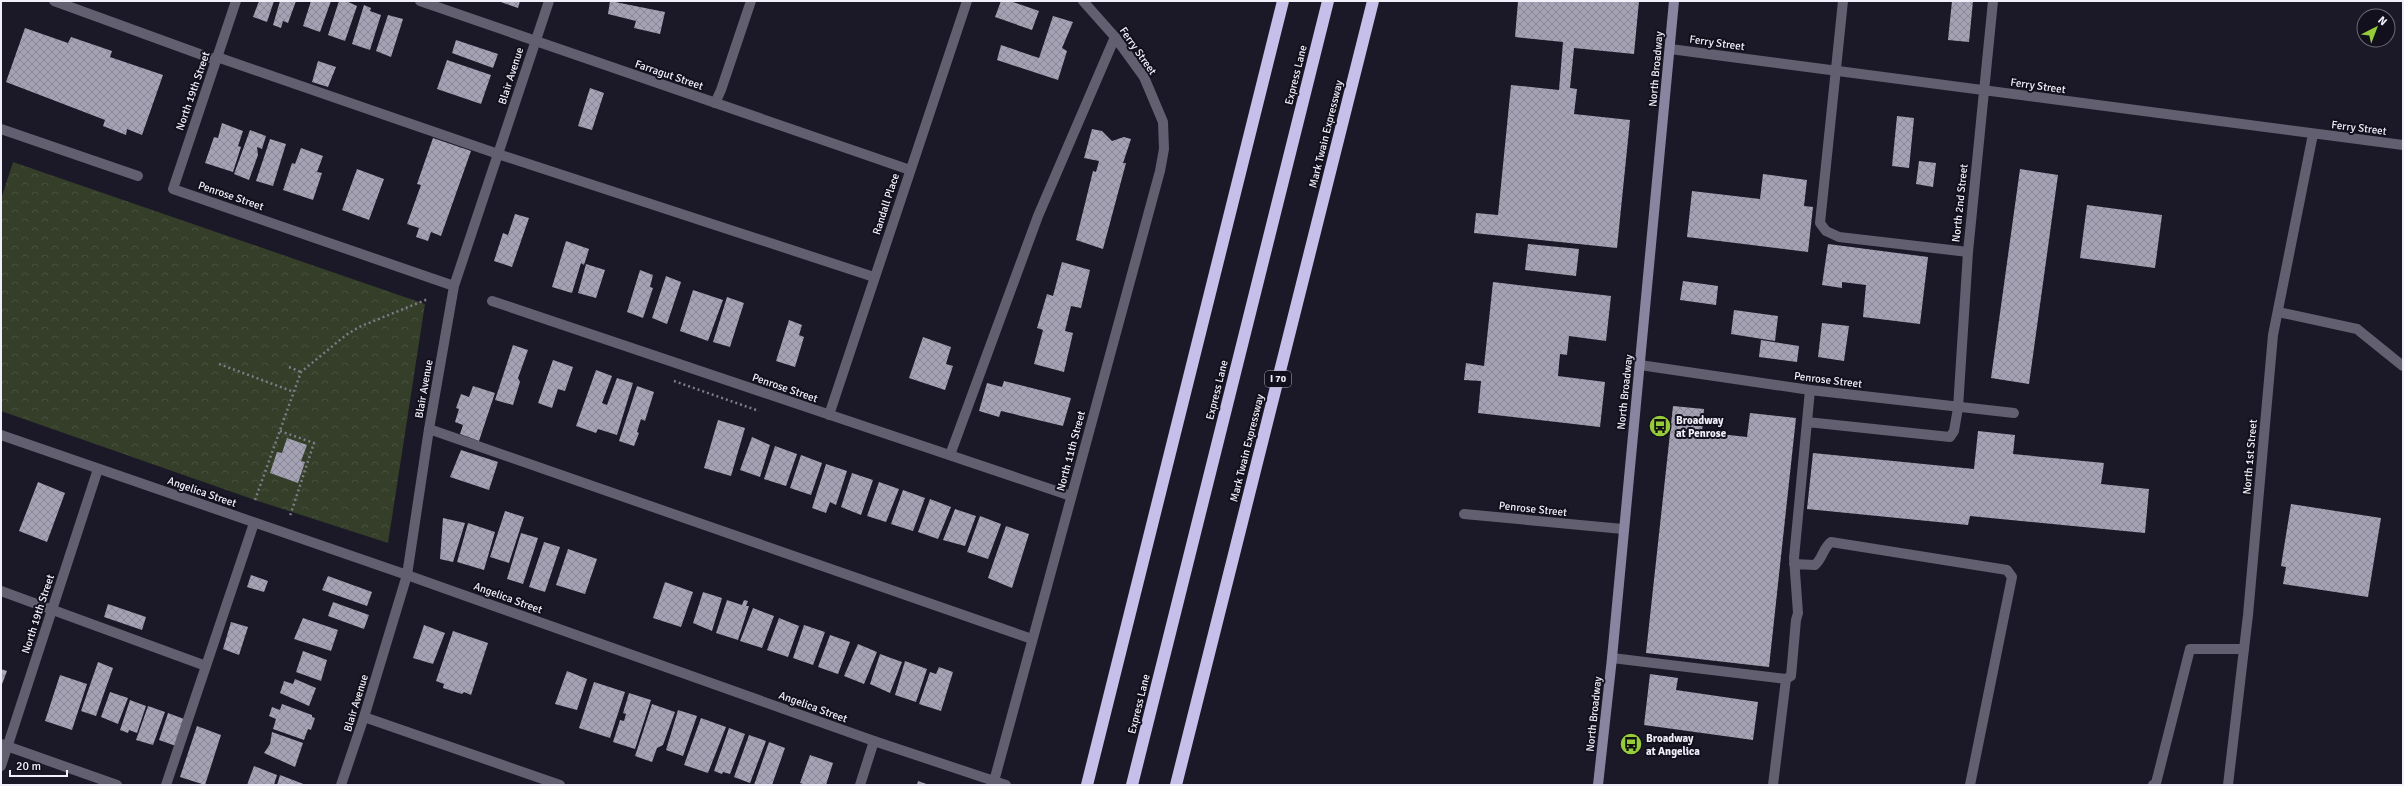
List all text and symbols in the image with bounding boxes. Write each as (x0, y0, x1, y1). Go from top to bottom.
north arrow (2356, 8, 2396, 48)
text: N (2375, 14, 2390, 28)
street label: Ferry Street (1117, 25, 1159, 78)
street label: North Broadway (1646, 30, 1666, 107)
street label: Ferry Street (1689, 33, 1746, 53)
street label: Express Lane (1282, 44, 1310, 106)
street label: Blair Avenue (496, 46, 526, 106)
street label: North 19th Street (173, 50, 213, 132)
street label: Farragut Street (633, 57, 705, 93)
street label: Ferry Street (2010, 76, 2067, 96)
street label: Mark Twain Expressway (1306, 78, 1346, 189)
street label: Ferry Street (2331, 118, 2387, 138)
street label: North 2nd Street (1949, 163, 1971, 243)
street label: Randall Place (870, 172, 902, 236)
street label: Penrose Street (197, 179, 266, 213)
street label: North Broadway (1615, 353, 1636, 430)
street label: Blair Avenue (412, 359, 436, 419)
street label: Express Lane (1203, 359, 1231, 421)
street label: Penrose Street (1793, 369, 1863, 391)
street label: Penrose Street (751, 371, 820, 405)
road number: I 70 (1265, 371, 1291, 387)
street label: Mark Twain Expressway (1227, 392, 1267, 503)
street label: North 11th Street (1054, 409, 1088, 493)
bus stop icon: Broadway at Penrose (1647, 413, 1673, 439)
place label: Broadway at Penrose (1676, 414, 1727, 440)
street label: North 1st Street (2240, 419, 2260, 495)
street label: Angelica Street (166, 474, 238, 510)
street label: Penrose Street (1498, 499, 1568, 519)
street label: North 19th Street (19, 573, 57, 655)
street label: Angelica Street (472, 580, 544, 616)
street label: Blair Avenue (341, 673, 371, 733)
street label: Express Lane (1125, 673, 1153, 735)
street label: North Broadway (1584, 675, 1605, 752)
street label: Angelica Street (777, 689, 849, 725)
bus stop icon: Broadway at Angelica (1618, 731, 1644, 757)
place label: Broadway at Angelica (1646, 732, 1700, 758)
scale bar (10, 752, 67, 778)
text: 20 m (16, 759, 41, 774)

